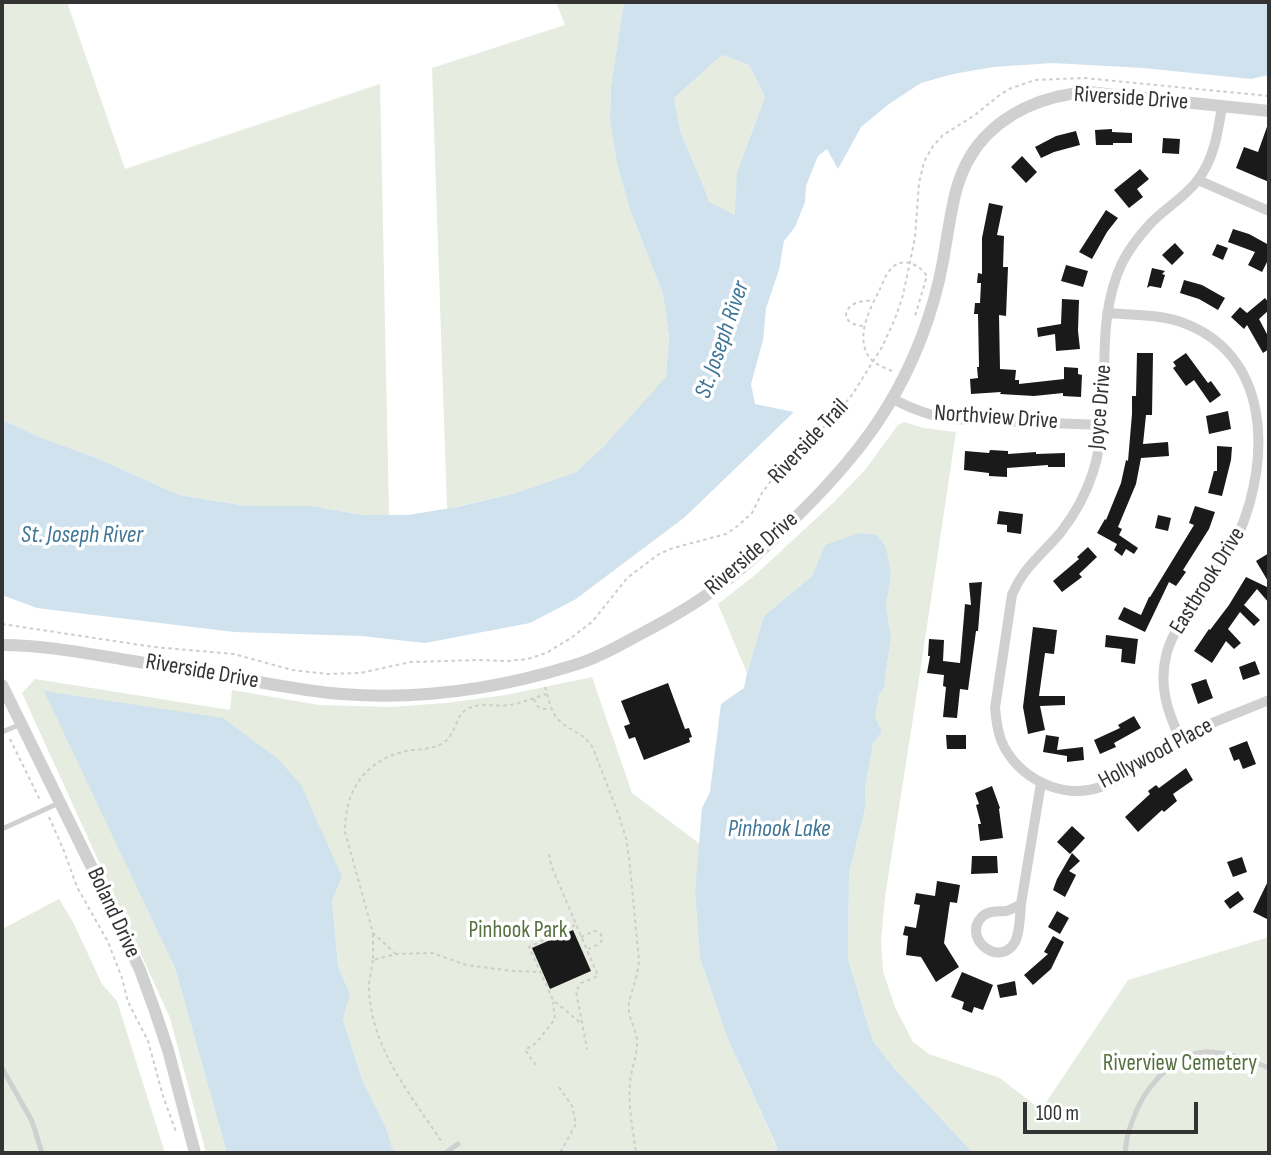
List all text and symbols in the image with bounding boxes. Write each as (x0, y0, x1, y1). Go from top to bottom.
street label: Riverside Drive (1073, 81, 1189, 117)
water label: St. Joseph River (690, 278, 756, 402)
street label: Joyce Drive (1084, 363, 1118, 451)
street label: Riverside Trail (763, 394, 855, 490)
street label: Northview Drive (933, 400, 1059, 436)
street label: Riverside Drive (700, 506, 804, 602)
water label: St. Joseph River (21, 522, 143, 550)
street label: Eastbrook Drive (1164, 522, 1252, 640)
street label: Riverside Drive (143, 648, 261, 696)
street label: Hollywood Place (1094, 712, 1218, 796)
water label: Pinhook Lake (728, 816, 830, 844)
street label: Boland Drive (80, 864, 146, 962)
park label: Pinhook Park (469, 917, 567, 945)
park label: Riverview Cemetery (1103, 1050, 1257, 1078)
scale bar (1026, 1088, 1201, 1132)
text: 100 m (1036, 1101, 1079, 1126)

